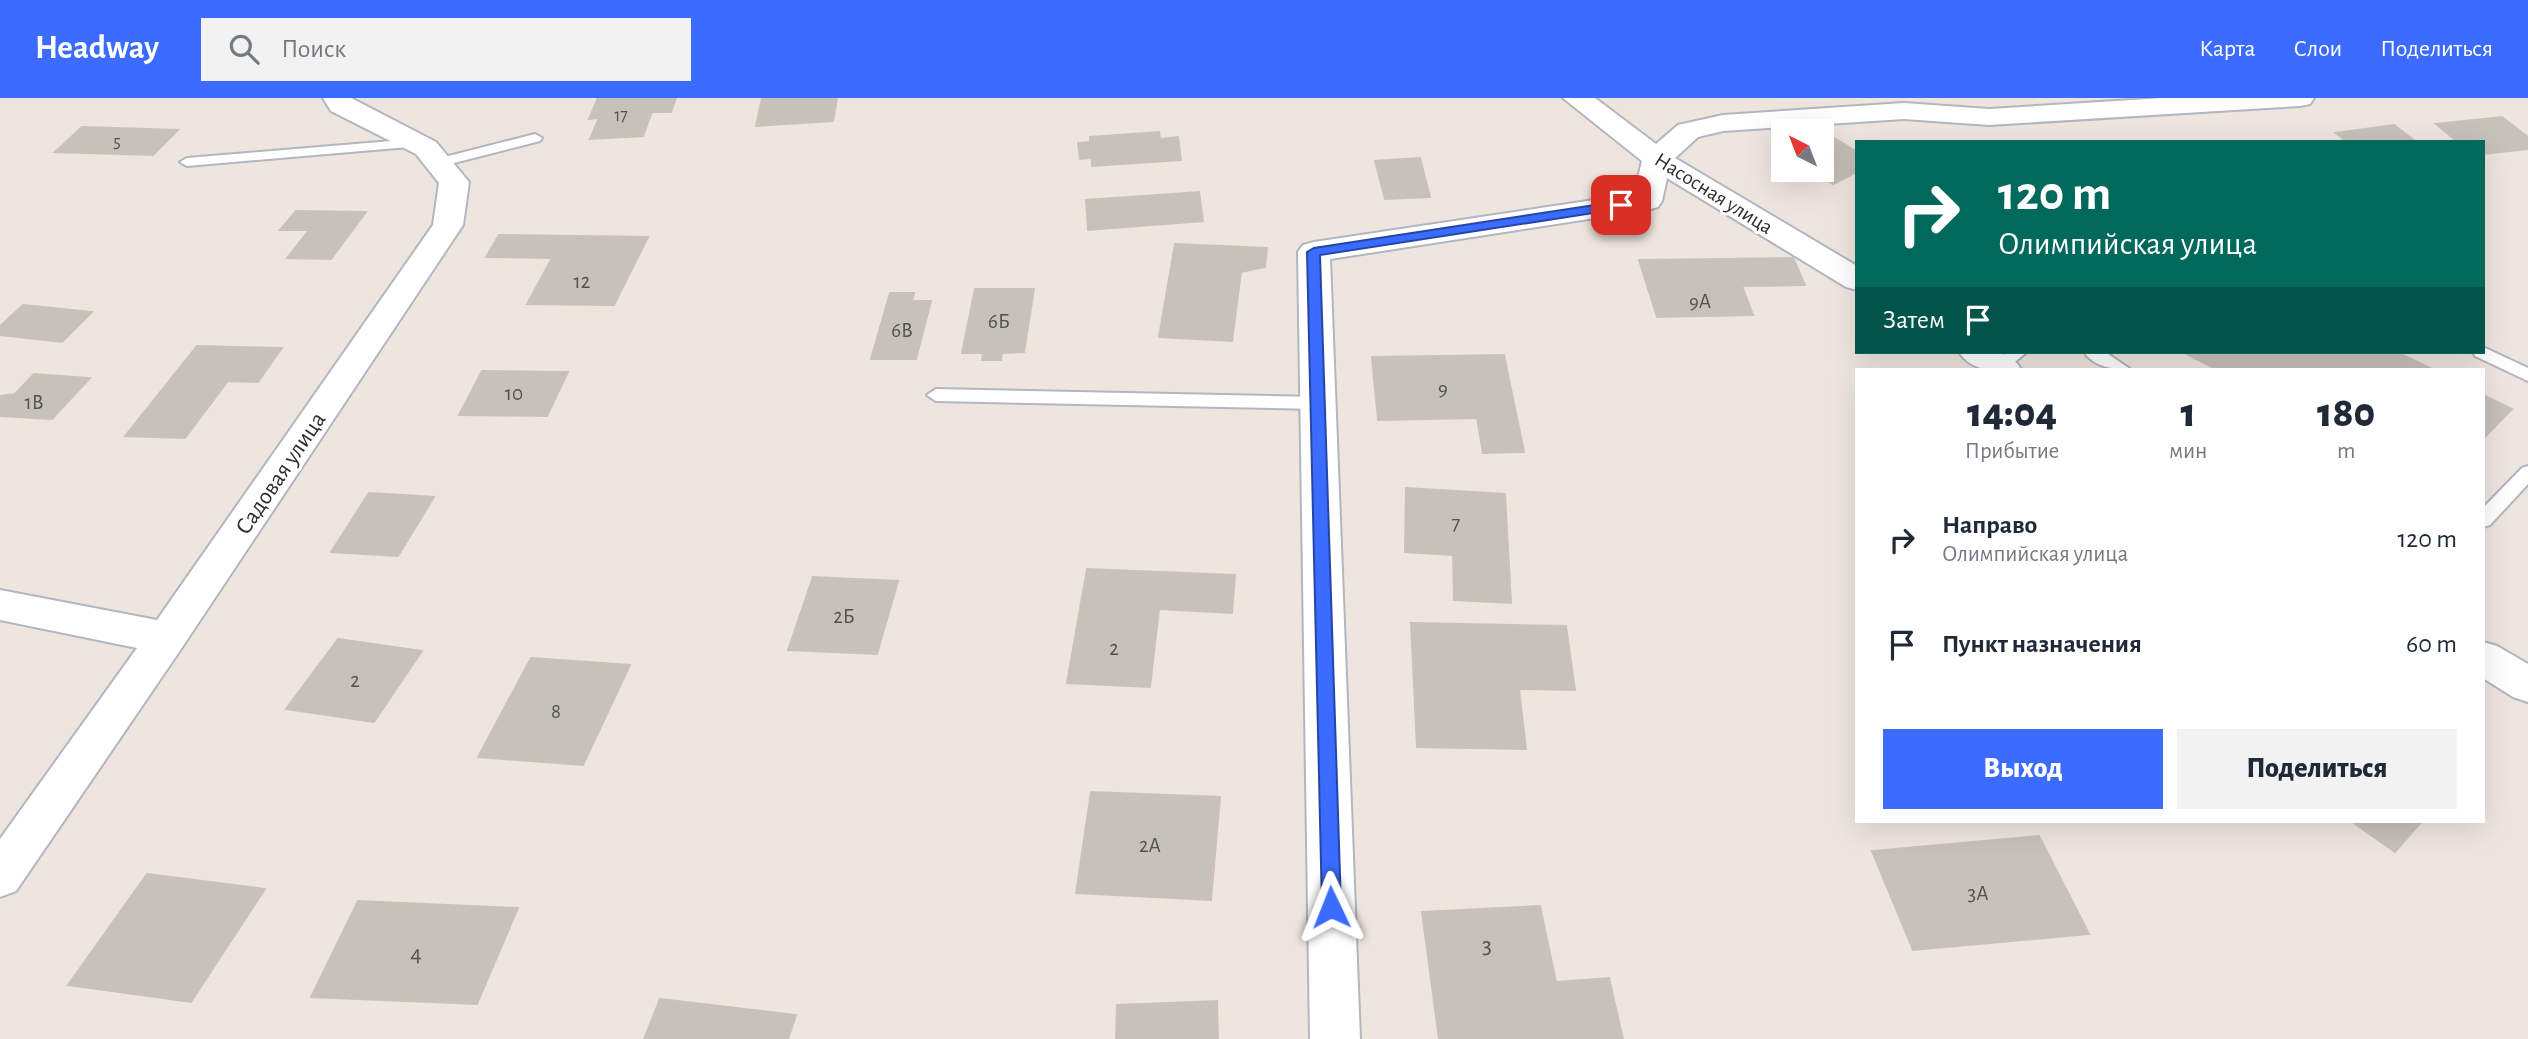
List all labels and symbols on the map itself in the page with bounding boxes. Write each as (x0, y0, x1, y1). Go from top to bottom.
house number: 17 (614, 107, 628, 125)
north arrow (1771, 119, 1834, 182)
house number: 5 (113, 133, 121, 151)
street label: Насосная улица (1651, 149, 1777, 238)
pin (1591, 175, 1651, 235)
house number: 12 (574, 271, 590, 292)
house number: 9А (1689, 291, 1711, 312)
house number: 6Б (988, 311, 1010, 332)
house number: 6В (891, 320, 913, 341)
house number: 9 (1438, 378, 1448, 399)
house number: 10 (505, 383, 523, 404)
house number: 1В (24, 392, 44, 413)
street label: Садовая улица (231, 408, 331, 539)
house number: 7 (1452, 513, 1461, 534)
house number: 2Б (833, 606, 855, 627)
house number: 2 (1109, 638, 1119, 659)
house number: 2 (350, 670, 360, 691)
house number: 8 (551, 701, 561, 722)
house number: 2А (1139, 835, 1161, 856)
position arrow (1294, 870, 1368, 944)
house number: 3А (1968, 883, 1989, 904)
house number: 3 (1482, 934, 1492, 958)
house number: 4 (410, 942, 422, 966)

